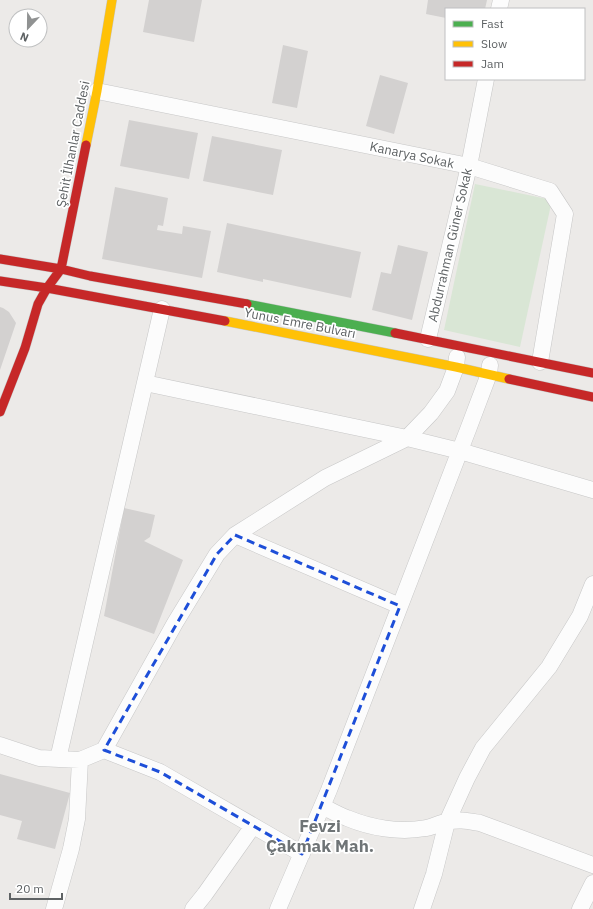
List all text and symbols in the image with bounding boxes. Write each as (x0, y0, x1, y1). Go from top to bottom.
north arrow (8, 8, 48, 48)
legend (445, 8, 585, 80)
text: Fast (481, 16, 504, 31)
text: N (18, 29, 31, 45)
text: Slow (481, 36, 507, 51)
text: Jam (481, 56, 504, 71)
street label: Şehit İlhanlar Caddesi (52, 79, 94, 209)
street label: Kanarya Sokak (368, 138, 456, 172)
street label: Abdurrahman Güner Sokak (424, 166, 476, 324)
street label: Yunus Emre Bulvarı (243, 304, 357, 342)
district label: Fevzi Çakmak Mah. (266, 815, 374, 857)
scale bar (10, 875, 62, 901)
text: 20 m (16, 881, 44, 896)

